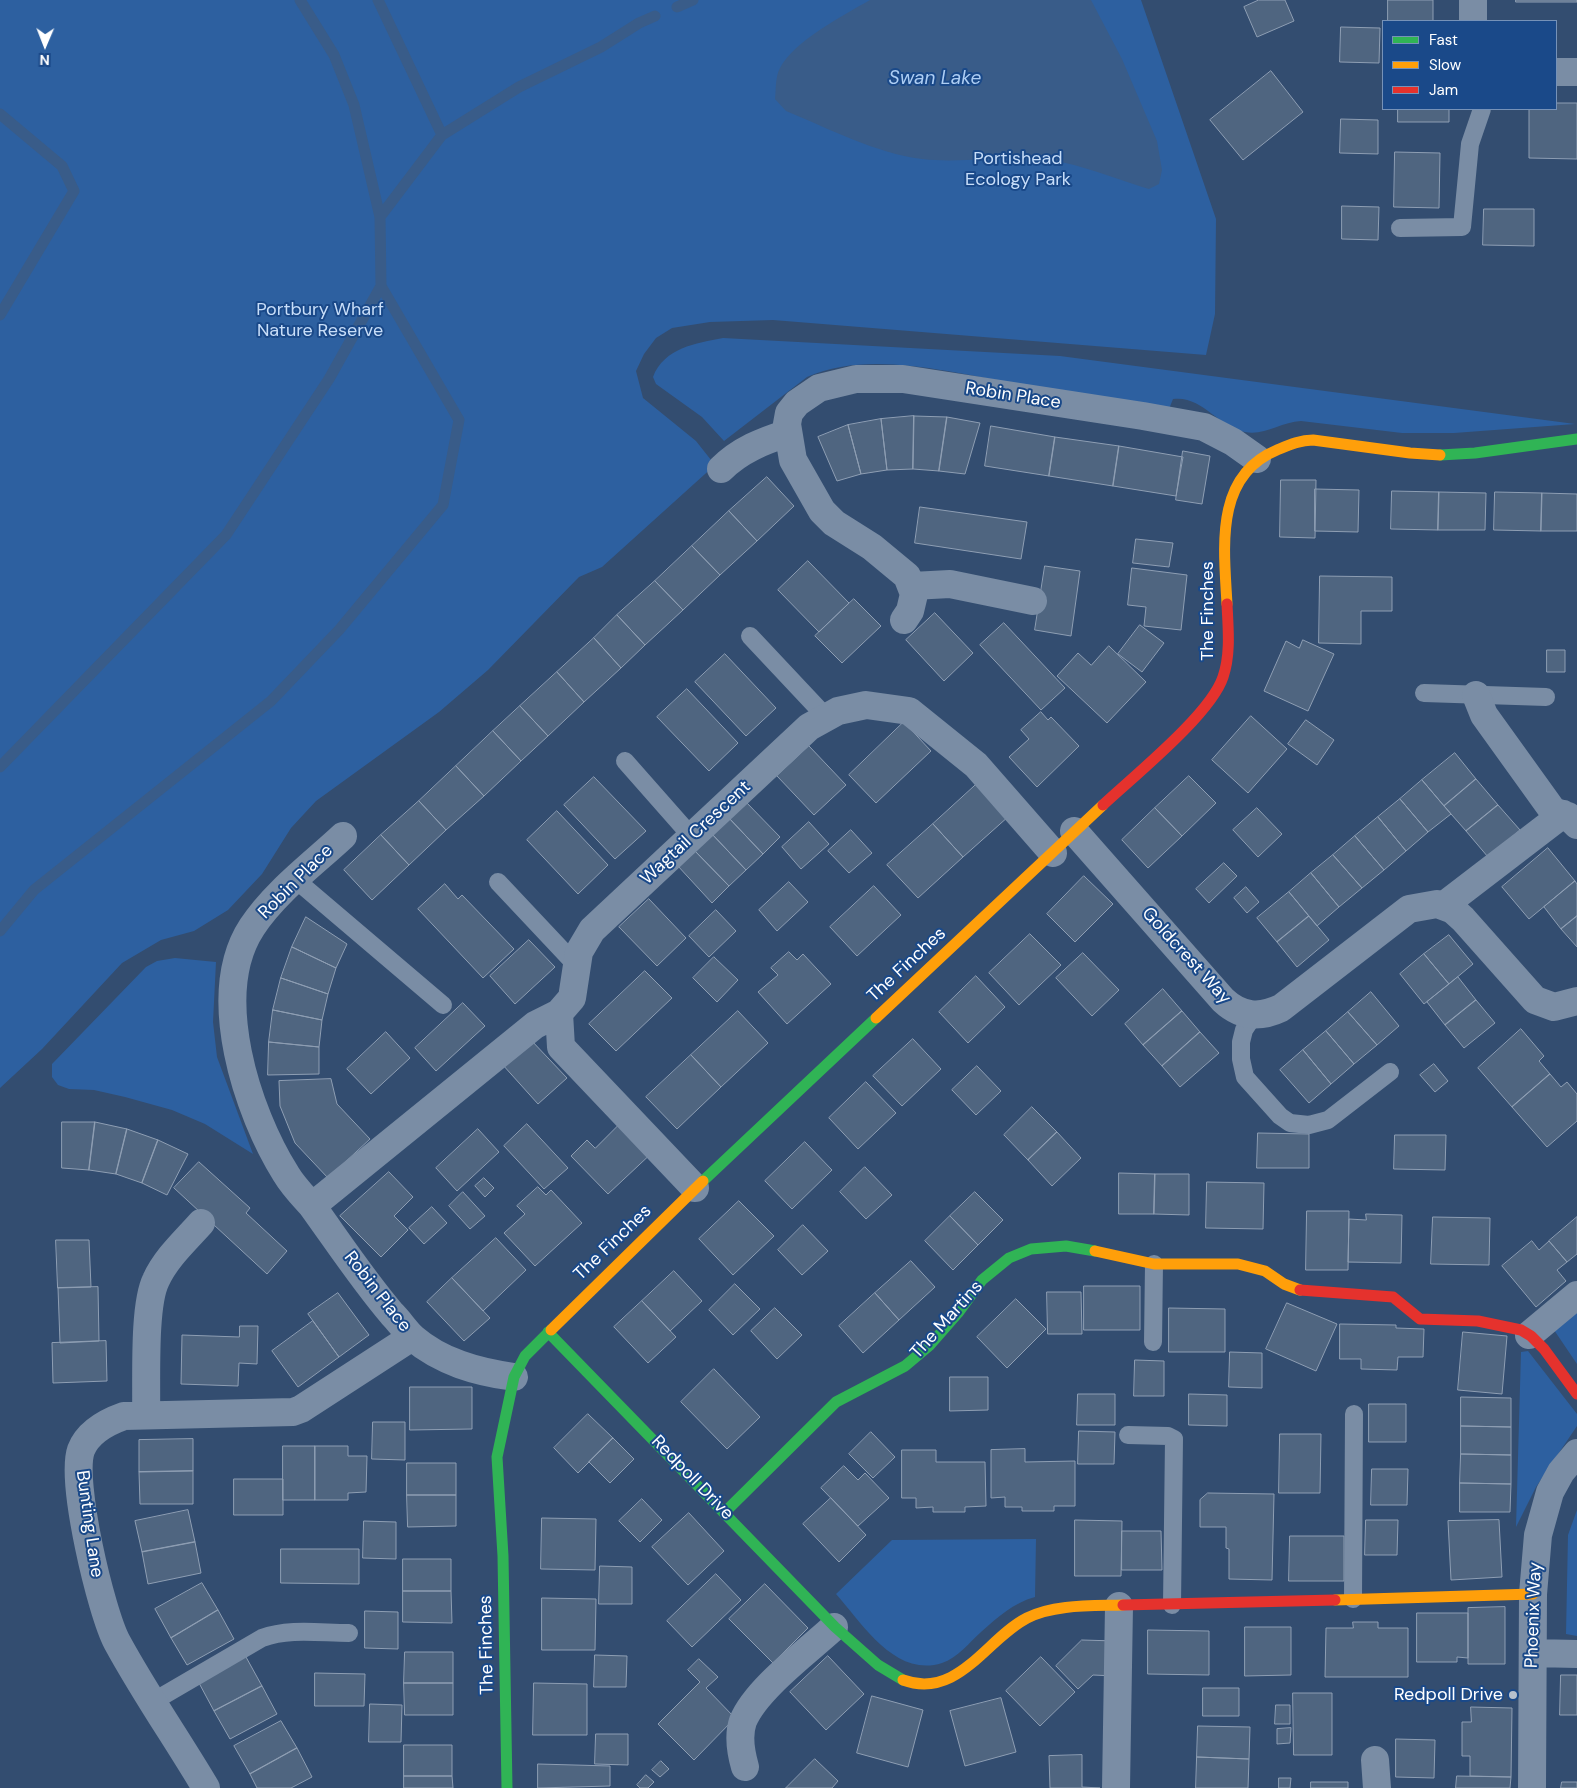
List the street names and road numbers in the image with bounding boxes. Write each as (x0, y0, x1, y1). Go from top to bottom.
street label: Robin Place (964, 378, 1062, 414)
street label: The Finches (1197, 561, 1219, 661)
street label: Wagtail Crescent (636, 776, 756, 890)
street label: Robin Place (254, 840, 338, 924)
street label: Goldcrest Way (1137, 903, 1235, 1009)
street label: The Finches (863, 923, 951, 1007)
street label: The Finches (570, 1201, 656, 1285)
street label: Robin Place (339, 1247, 415, 1337)
street label: The Martins (906, 1276, 988, 1364)
street label: Redpoll Drive (646, 1431, 738, 1525)
street label: Bunting Lane (71, 1469, 107, 1579)
street label: Phoenix Way (1521, 1562, 1547, 1668)
street label: The Finches (475, 1595, 499, 1695)

